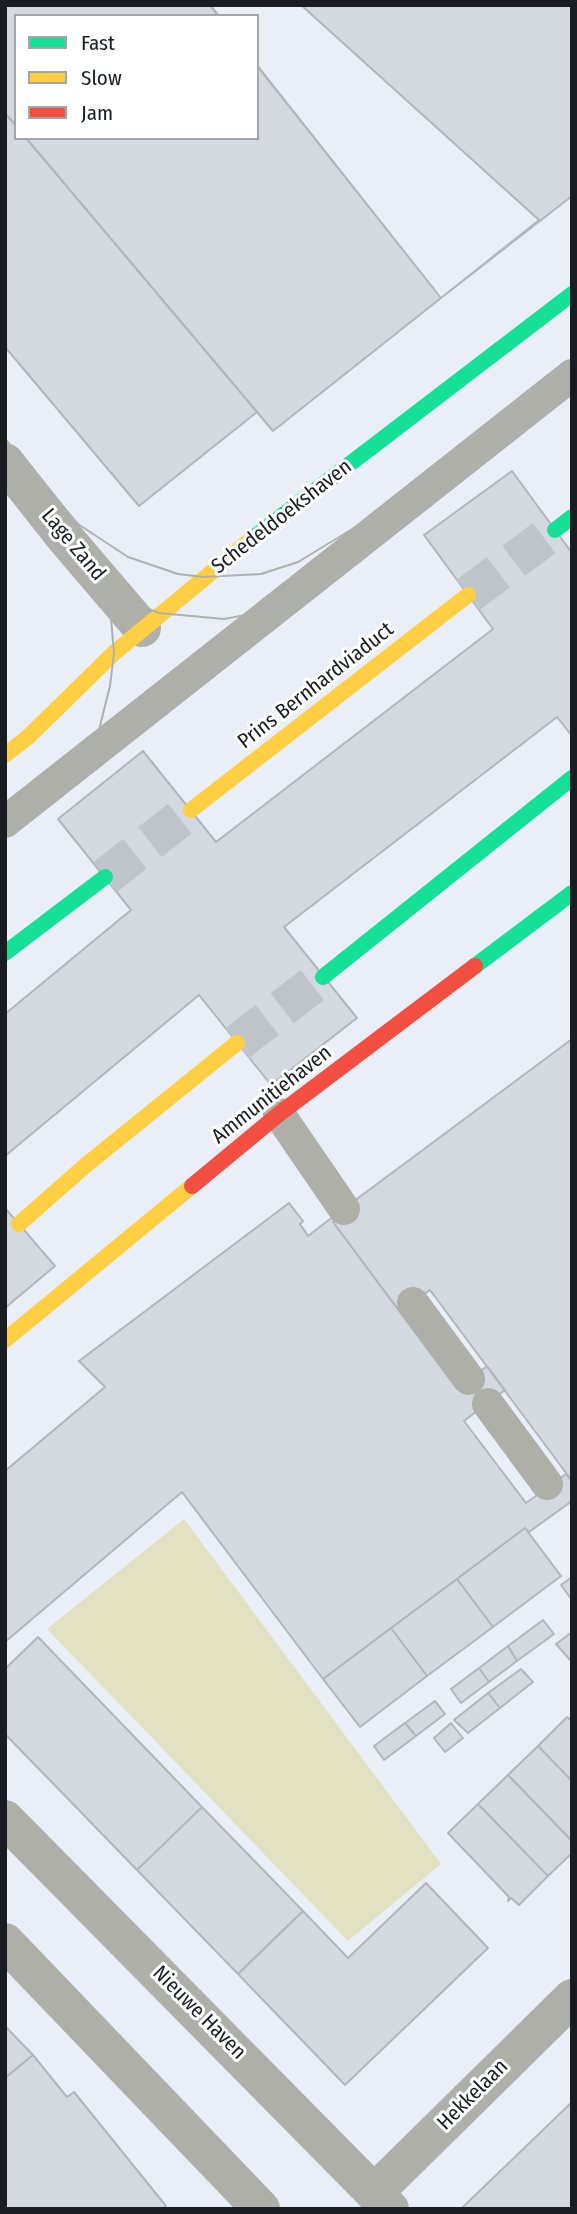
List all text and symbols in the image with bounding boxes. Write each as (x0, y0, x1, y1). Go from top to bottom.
legend (14, 14, 259, 140)
text: Fast (81, 30, 115, 56)
text: Slow (81, 65, 122, 91)
text: Jam (81, 100, 113, 126)
street label: Schedeldoekshaven (207, 454, 357, 580)
street label: Lage Zand (36, 504, 110, 586)
street label: Prins Bernhardviaduct (233, 617, 399, 755)
street label: Ammunitiehaven (207, 1040, 337, 1150)
street label: Nieuwe Haven (147, 1961, 251, 2065)
street label: Hekkelaan (432, 2054, 514, 2136)

